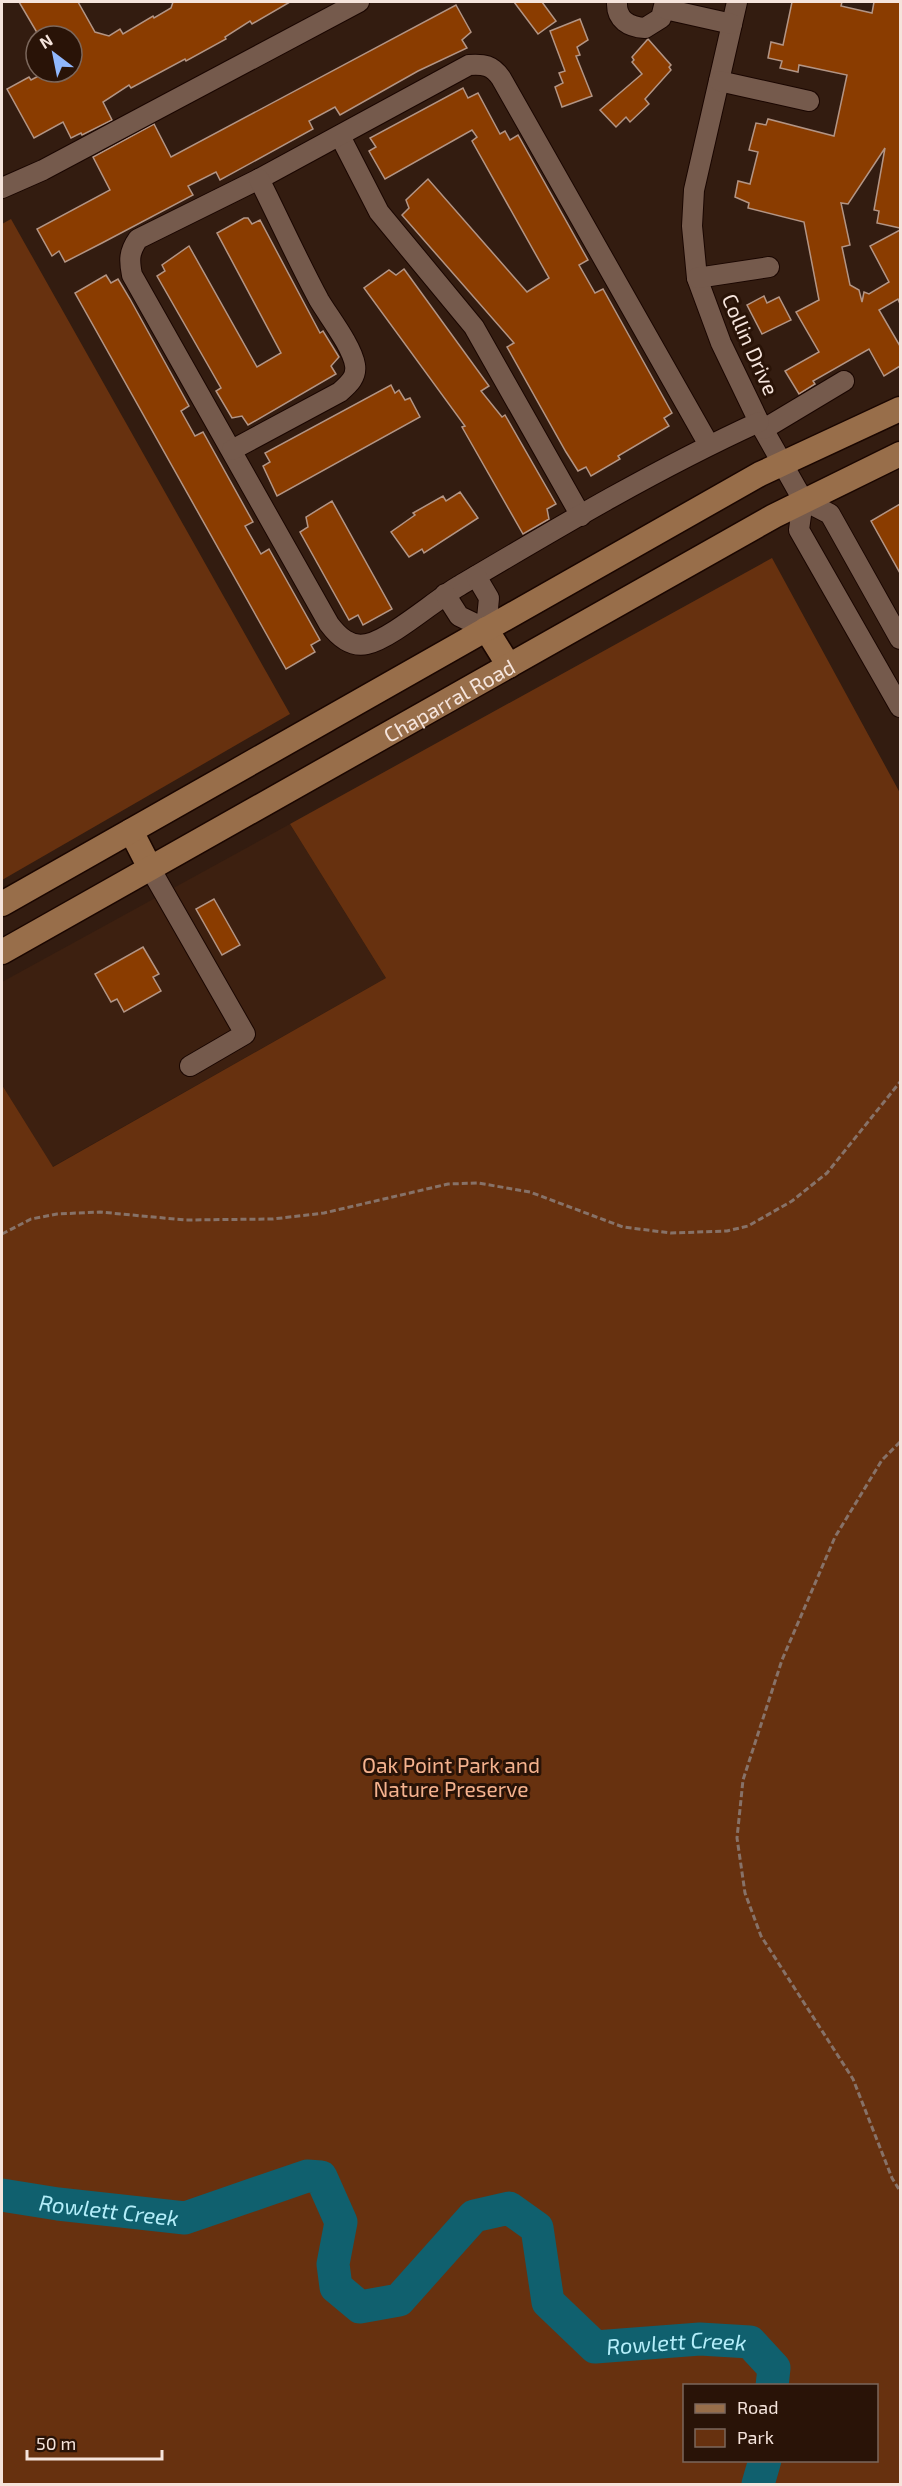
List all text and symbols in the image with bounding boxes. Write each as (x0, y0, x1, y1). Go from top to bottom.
north arrow (24, 24, 84, 84)
text: N (36, 30, 56, 52)
street label: Collin Drive (718, 289, 784, 399)
street label: Chaparral Road (379, 653, 519, 747)
park label: Oak Point Park and Nature Preserve (362, 1752, 540, 1801)
water label: Rowlett Creek (37, 2188, 180, 2230)
water label: Rowlett Creek (605, 2326, 747, 2359)
legend (683, 2384, 878, 2462)
text: Road (737, 2396, 778, 2418)
scale bar (27, 2423, 162, 2461)
text: Park (737, 2426, 774, 2448)
text: 50 m (36, 2432, 76, 2454)

